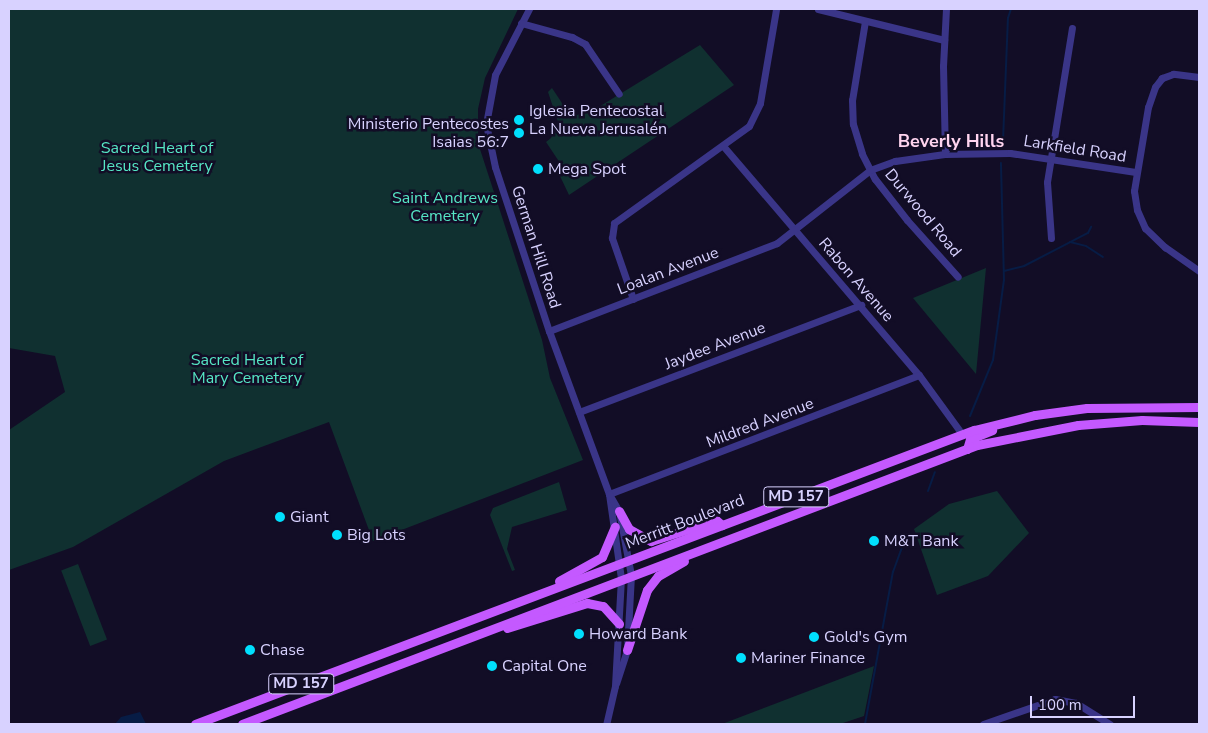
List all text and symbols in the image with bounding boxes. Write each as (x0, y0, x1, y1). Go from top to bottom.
place label: Iglesia Pentecostal La Nueva Jerusalén (529, 101, 667, 139)
place label: Ministerio Pentecostes Isaias 56:7 (348, 114, 509, 152)
marker: Iglesia Pentecostal La Nueva Jerusalén (513, 114, 525, 126)
marker: Ministerio Pentecostes Isaias 56:7 (513, 127, 525, 139)
district label: Beverly Hills (898, 130, 1004, 152)
street label: Larkfield Road (1022, 131, 1128, 167)
park label: Sacred Heart of Jesus Cemetery (101, 138, 213, 176)
place label: Mega Spot (548, 159, 626, 179)
marker: Mega Spot (532, 163, 544, 175)
street label: Durwood Road (881, 165, 965, 261)
street label: German Hill Road (507, 183, 565, 311)
park label: Saint Andrews Cemetery (392, 188, 498, 226)
street label: Rabon Avenue (814, 234, 898, 326)
street label: Loalan Avenue (615, 243, 721, 299)
street label: Jaydee Avenue (662, 318, 768, 374)
park label: Sacred Heart of Mary Cemetery (191, 350, 303, 388)
street label: Mildred Avenue (704, 394, 816, 452)
road number: MD 157 (762, 484, 830, 510)
street label: Merritt Boulevard (623, 491, 747, 553)
place label: Giant (290, 507, 328, 527)
marker: Giant (274, 511, 286, 523)
place label: Big Lots (347, 525, 406, 545)
marker: Big Lots (331, 529, 343, 541)
place label: M&T Bank (884, 531, 958, 551)
marker: M&T Bank (868, 535, 880, 547)
place label: Howard Bank (589, 624, 687, 644)
place label: Gold's Gym (824, 627, 907, 647)
marker: Howard Bank (573, 628, 585, 640)
marker: Gold's Gym (808, 631, 820, 643)
place label: Chase (260, 640, 305, 660)
marker: Chase (244, 644, 256, 656)
place label: Mariner Finance (751, 648, 865, 668)
marker: Mariner Finance (735, 652, 747, 664)
place label: Capital One (502, 656, 587, 676)
marker: Capital One (486, 660, 498, 672)
road number: MD 157 (267, 672, 335, 696)
scale bar (1033, 686, 1138, 718)
text: 100 m (1038, 695, 1082, 715)

